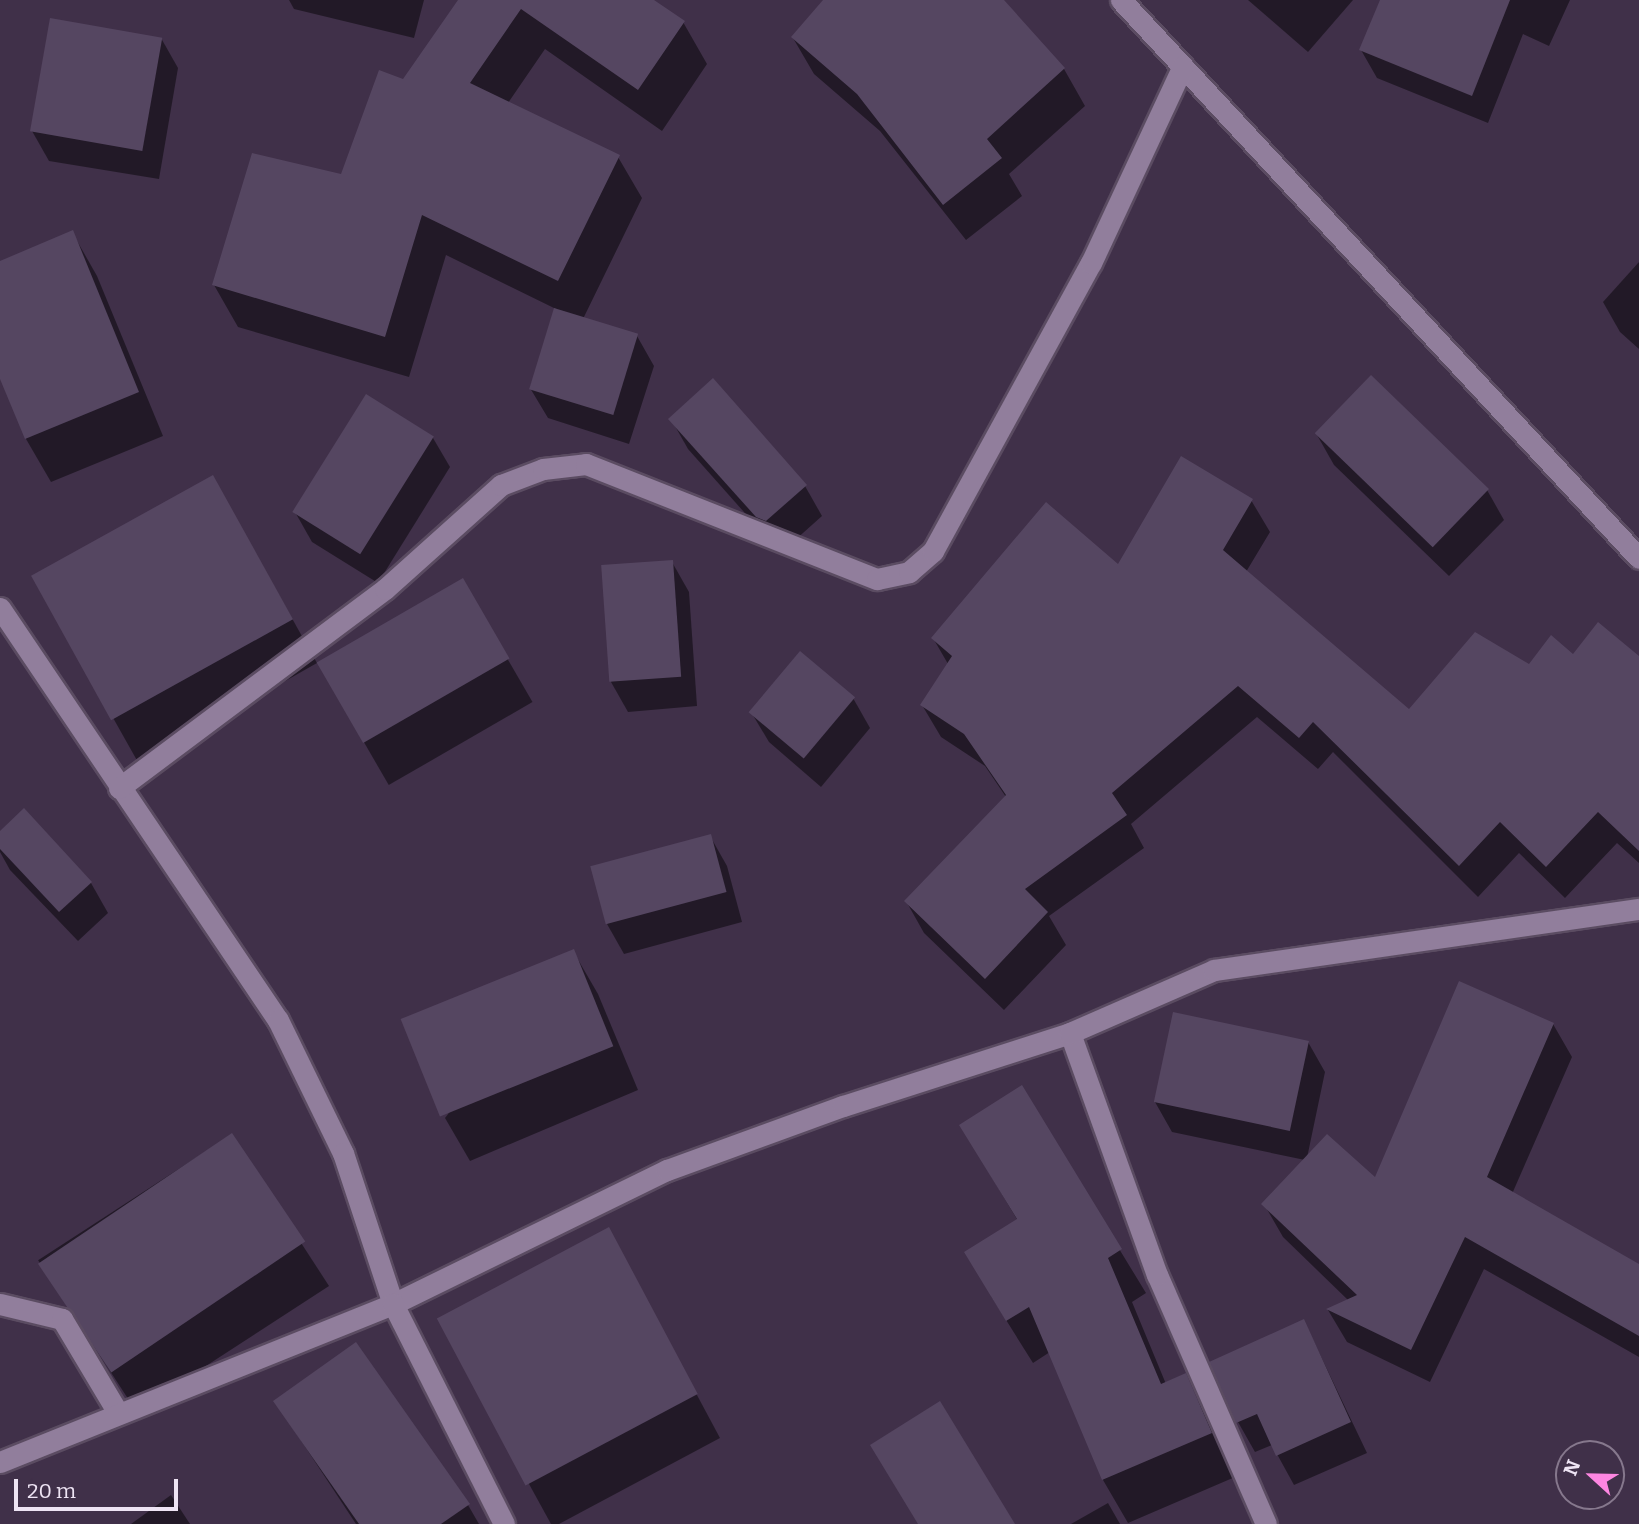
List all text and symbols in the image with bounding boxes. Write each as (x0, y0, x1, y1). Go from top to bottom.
north arrow (1555, 1440, 1625, 1510)
text: N (1559, 1457, 1585, 1479)
scale bar (18, 1464, 182, 1508)
text: 20 m (27, 1478, 76, 1504)

